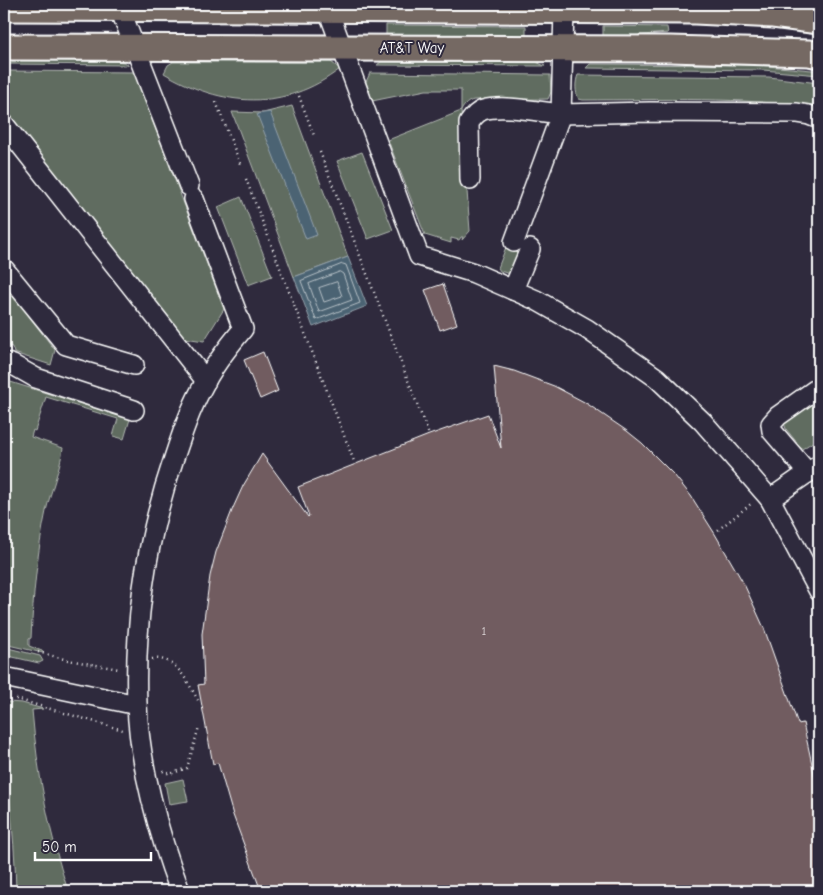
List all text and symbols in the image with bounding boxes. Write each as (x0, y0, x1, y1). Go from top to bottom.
street label: AT&T Way (380, 39, 444, 57)
house number: 1 (482, 624, 487, 638)
scale bar (35, 830, 151, 862)
text: 50 m (42, 838, 77, 856)

